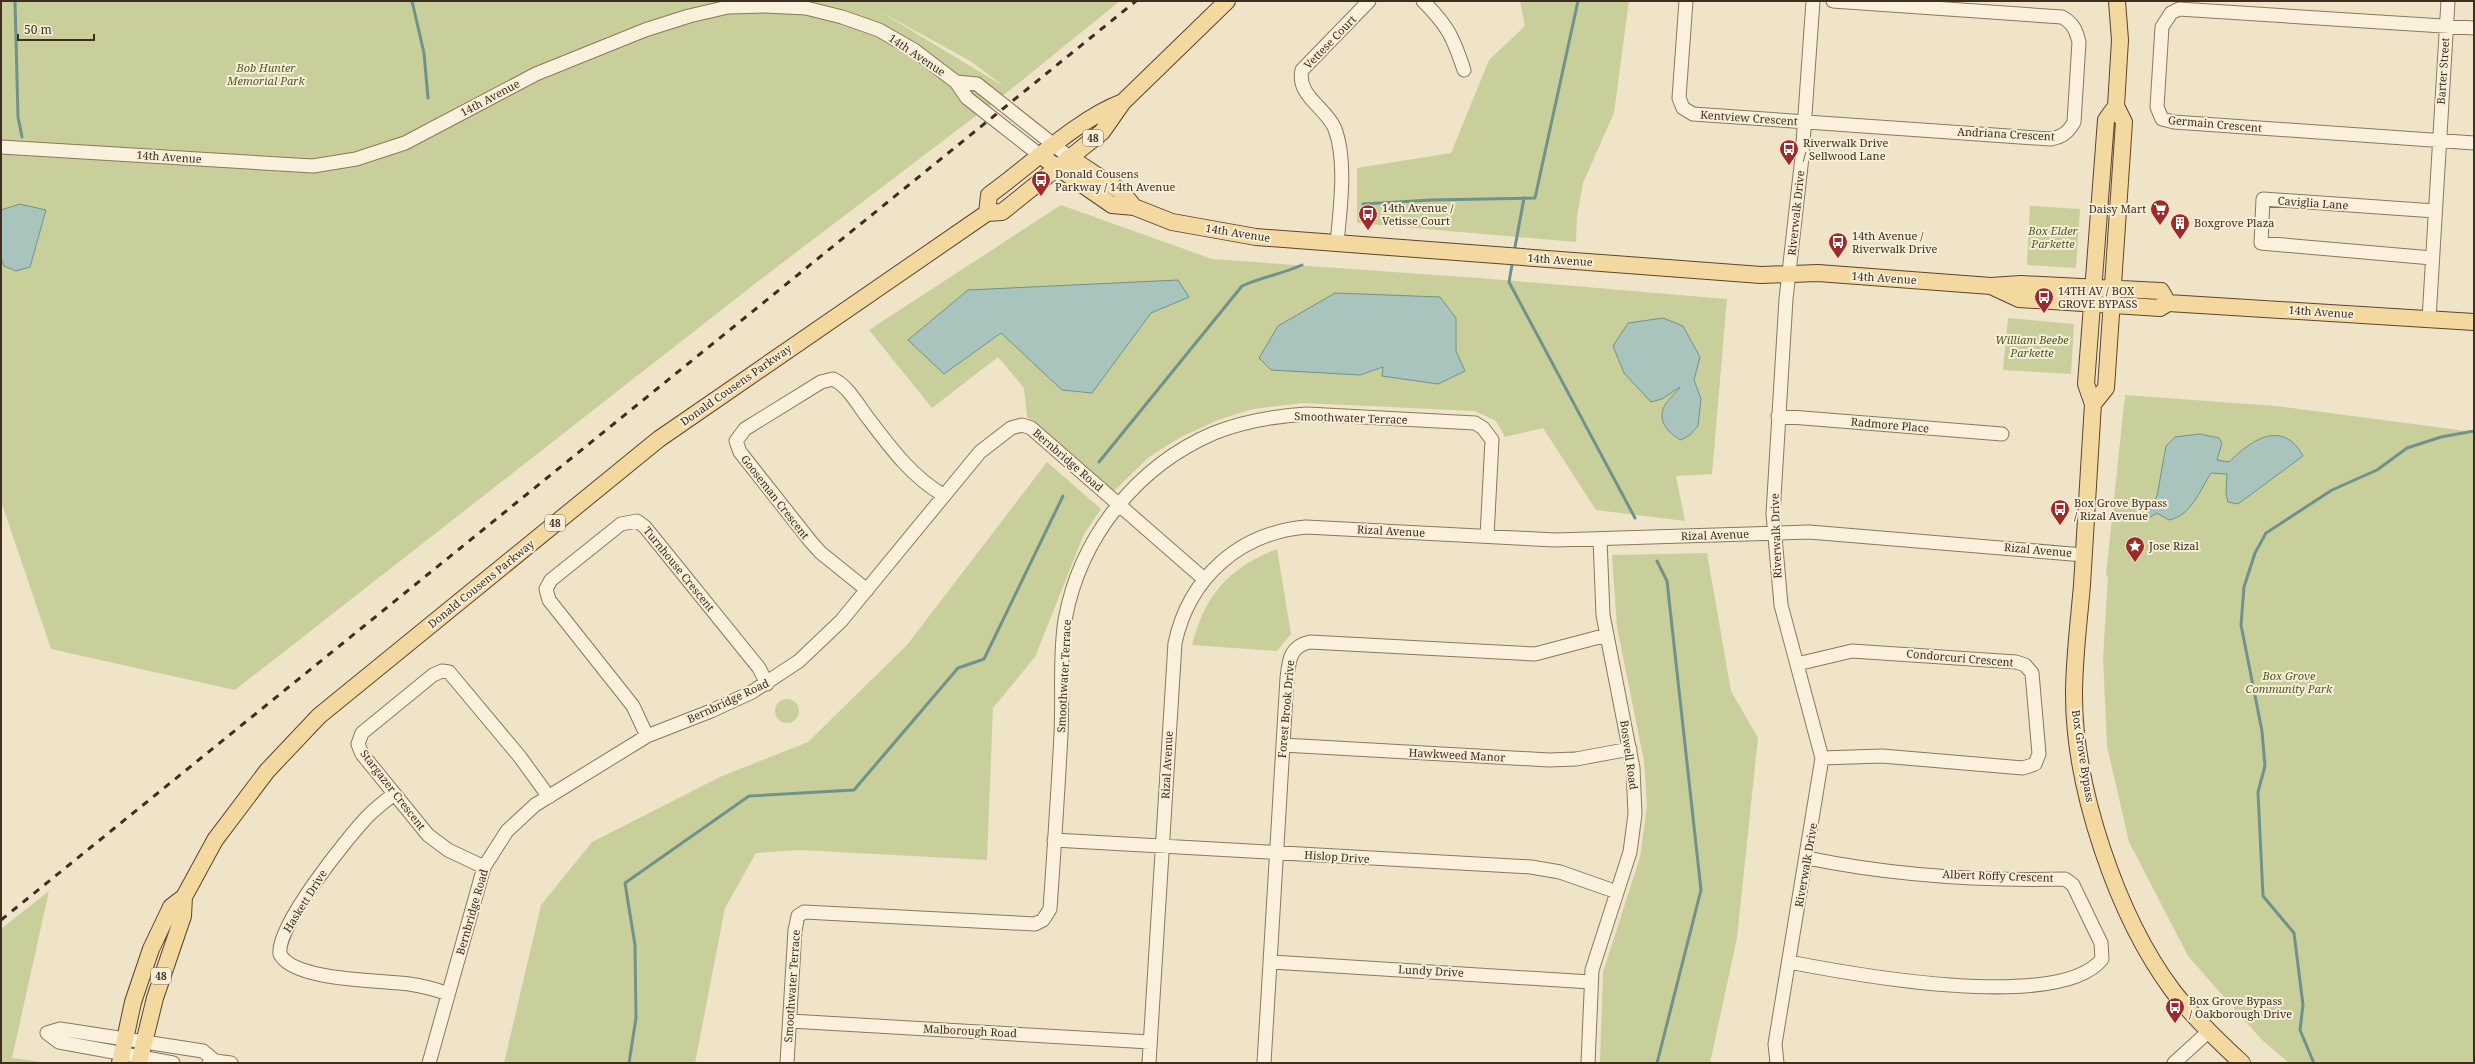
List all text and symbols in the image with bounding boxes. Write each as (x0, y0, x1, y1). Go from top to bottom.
street label: Vettese Court (1300, 11, 1359, 72)
scale bar (18, 16, 94, 42)
text: 50 m (24, 21, 52, 38)
street label: 14th Avenue (886, 30, 949, 79)
street label: Barter Street (2433, 37, 2452, 105)
park label: Bob Hunter Memorial Park (226, 60, 306, 88)
street label: 14th Avenue (457, 76, 522, 120)
street label: Kentview Crescent (1700, 107, 1798, 128)
street label: Germain Crescent (2168, 112, 2263, 135)
street label: Andriana Crescent (1957, 123, 2055, 144)
road number: 48 (1083, 130, 1103, 146)
place label: Riverwalk Drive / Sellwood Lane (1803, 135, 1889, 163)
bus stop icon: Riverwalk Drive / Sellwood Lane (1778, 138, 1800, 166)
street label: 14th Avenue (136, 147, 202, 166)
place label: Donald Cousens Parkway / 14th Avenue (1055, 166, 1175, 194)
bus stop icon: Donald Cousens Parkway / 14th Avenue (1030, 169, 1052, 197)
street label: Riverwalk Drive (1784, 170, 1807, 256)
street label: Caviglia Lane (2277, 193, 2349, 212)
supermarket icon: Daisy Mart (2149, 198, 2171, 226)
place label: 14th Avenue / Vetisse Court (1382, 200, 1454, 228)
place label: Daisy Mart (2089, 201, 2146, 216)
bus stop icon: 14th Avenue / Vetisse Court (1357, 203, 1379, 231)
building icon: Boxgrove Plaza (2169, 212, 2191, 240)
place label: Boxgrove Plaza (2194, 215, 2275, 230)
street label: 14th Avenue (1205, 220, 1272, 245)
park label: Box Elder Parkette (2027, 223, 2079, 251)
place label: 14th Avenue / Riverwalk Drive (1852, 228, 1938, 256)
bus stop icon: 14th Avenue / Riverwalk Drive (1827, 231, 1849, 259)
street label: 14th Avenue (1527, 250, 1593, 269)
street label: 14th Avenue (1851, 268, 1917, 287)
place label: 14TH AV / BOX GROVE BYPASS (2058, 283, 2137, 311)
bus stop icon: 14TH AV / BOX GROVE BYPASS (2033, 286, 2055, 314)
street label: 14th Avenue (2288, 302, 2354, 321)
park label: William Beebe Parkette (1995, 332, 2069, 360)
street label: Donald Cousens Parkway (677, 340, 795, 429)
street label: Smoothwater Terrace (1294, 408, 1408, 427)
street label: Radmore Place (1850, 414, 1930, 435)
street label: Bernbridge Road (1030, 425, 1107, 495)
street label: Gooseman Crescent (738, 451, 813, 542)
street label: Riverwalk Drive (1767, 493, 1784, 579)
place label: Box Grove Bypass / Rizal Avenue (2074, 495, 2167, 523)
bus stop icon: Box Grove Bypass / Rizal Avenue (2049, 498, 2071, 526)
road number: 48 (545, 515, 565, 531)
street label: Rizal Avenue (1357, 521, 1426, 540)
street label: Turnhouse Crescent (640, 523, 718, 614)
street label: Rizal Avenue (1681, 526, 1749, 543)
place icon: Jose Rizal (2124, 535, 2146, 563)
street label: Donald Cousens Parkway (424, 536, 538, 631)
place label: Jose Rizal (2148, 538, 2200, 553)
street label: Rizal Avenue (2003, 539, 2073, 560)
street label: Smoothwater Terrace (1053, 619, 1074, 733)
street label: Condorcuri Crescent (1906, 645, 2014, 670)
street label: Forest Brook Drive (1274, 659, 1297, 759)
park label: Box Grove Community Park (2246, 668, 2333, 696)
street label: Bernbridge Road (684, 675, 771, 726)
street label: Box Grove Bypass (2069, 709, 2098, 803)
street label: Boswell Road (1617, 719, 1642, 791)
street label: Rizal Avenue (1157, 730, 1176, 799)
street label: Hawkweed Manor (1408, 744, 1507, 765)
street label: Stargazer Crescent (357, 746, 430, 833)
street label: Riverwalk Drive (1791, 821, 1820, 908)
street label: Hislop Drive (1304, 847, 1370, 866)
street label: Haskett Drive (279, 866, 330, 935)
street label: Albert Roffy Crescent (1942, 866, 2054, 885)
street label: Bernbridge Road (452, 867, 491, 957)
street label: Smoothwater Terrace (780, 929, 803, 1043)
street label: Lundy Drive (1398, 961, 1464, 980)
road number: 48 (151, 968, 171, 984)
place label: Box Grove Bypass / Oakborough Drive (2189, 993, 2292, 1021)
bus stop icon: Box Grove Bypass / Oakborough Drive (2164, 996, 2186, 1024)
street label: Malborough Road (923, 1021, 1018, 1040)

